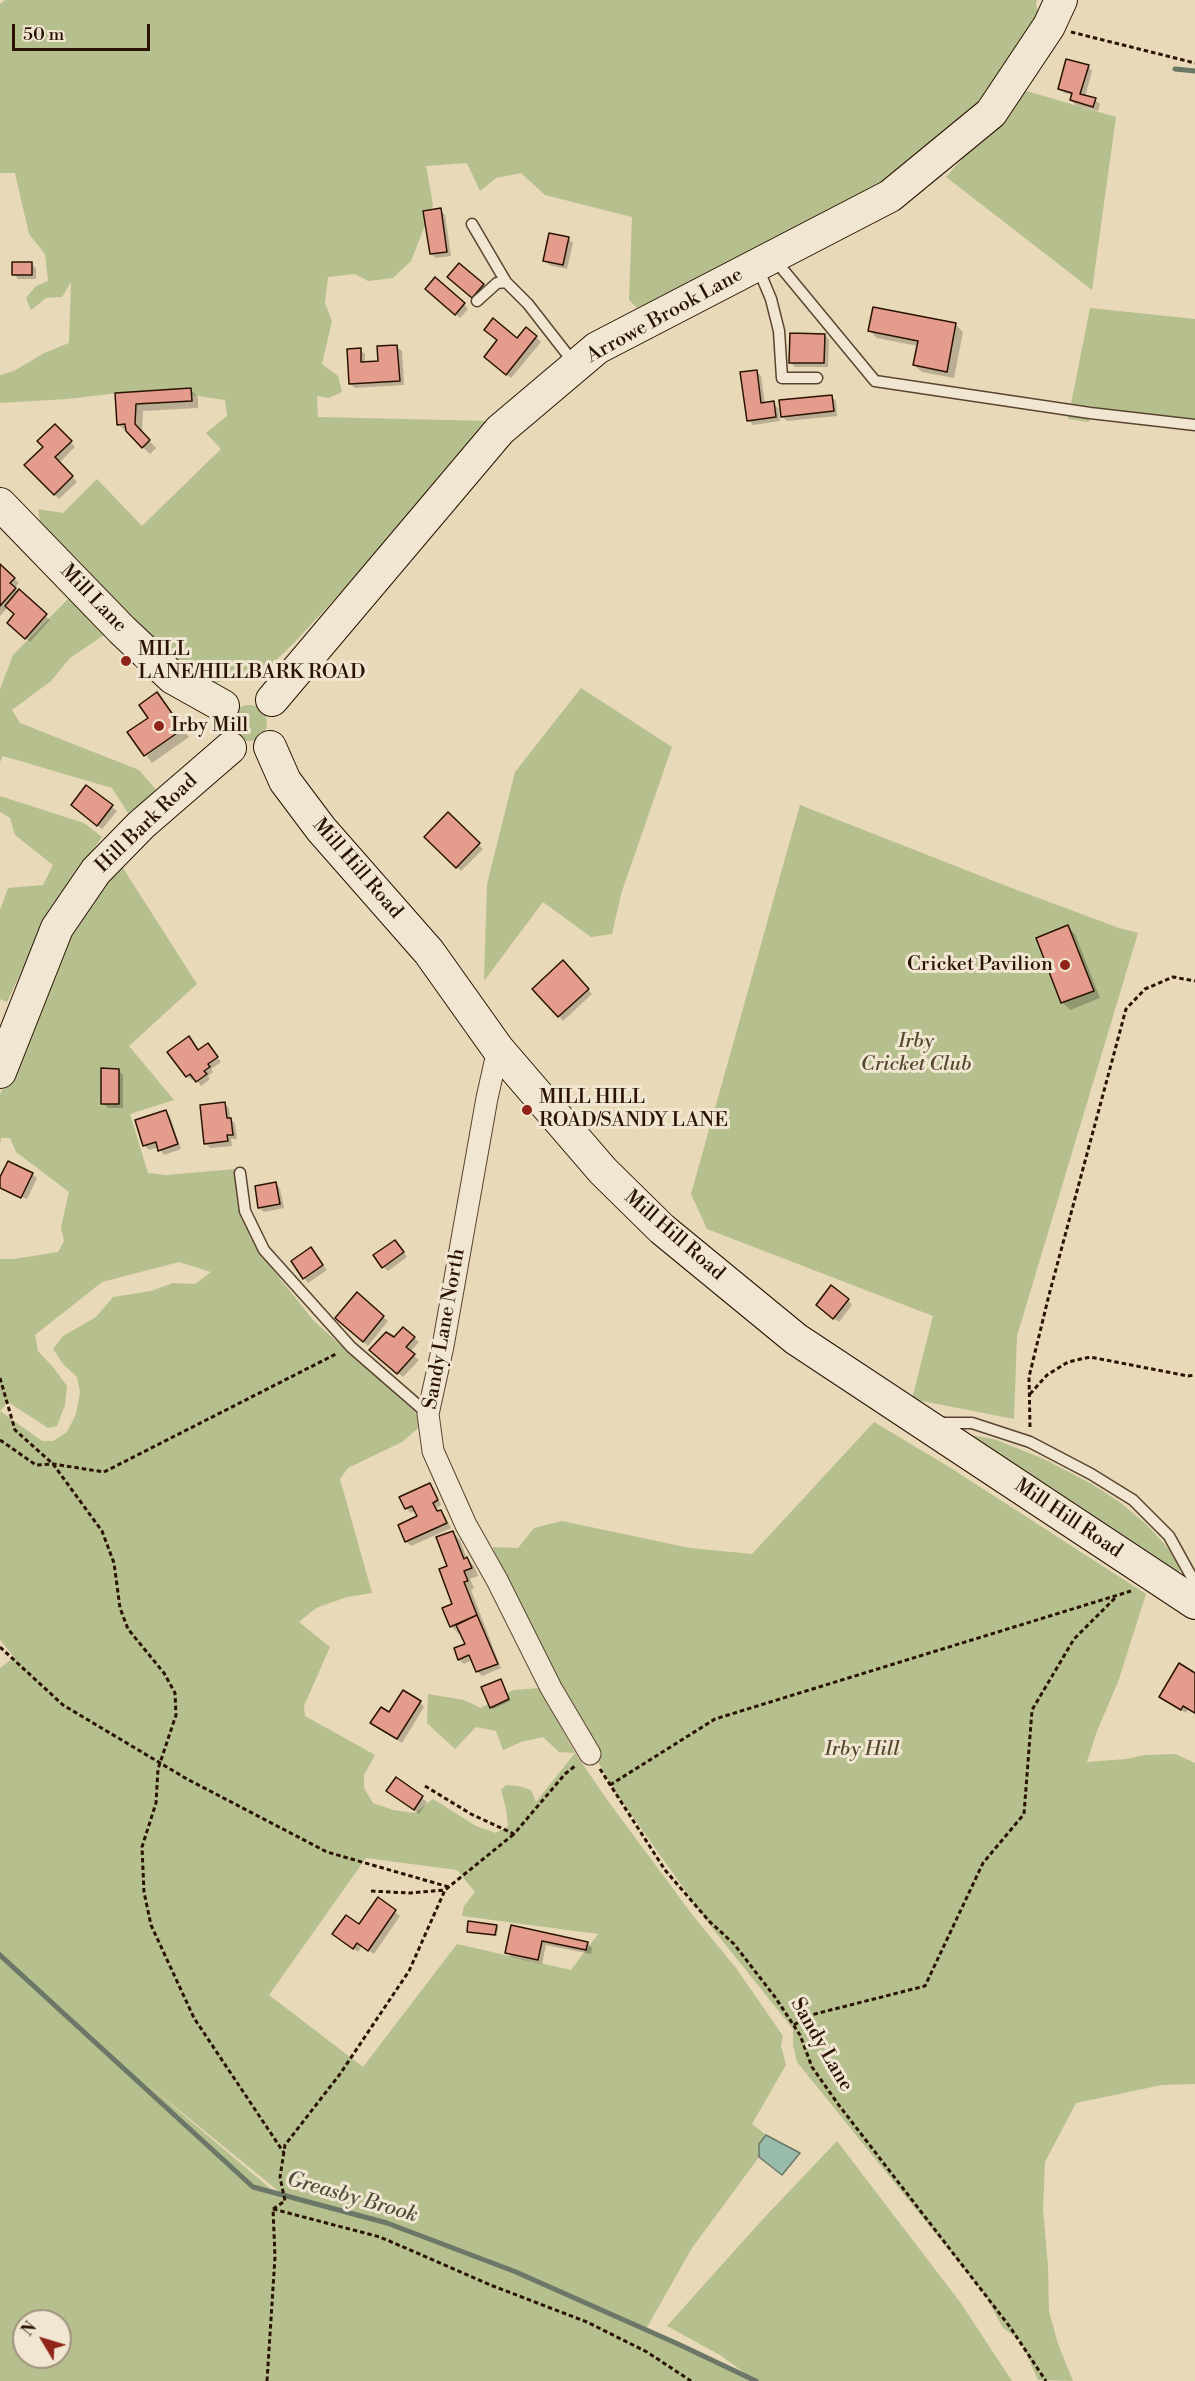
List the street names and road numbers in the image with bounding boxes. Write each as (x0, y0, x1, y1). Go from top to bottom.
street label: Arrowe Brook Lane (583, 263, 747, 369)
street label: Mill Lane (55, 560, 131, 638)
street label: Hill Bark Road (91, 769, 203, 879)
street label: Mill Hill Road (307, 814, 407, 924)
street label: Mill Hill Road (619, 1186, 729, 1286)
street label: Sandy Lane North (419, 1247, 471, 1411)
street label: Mill Hill Road (1009, 1474, 1127, 1564)
street label: Sandy Lane (785, 1994, 857, 2096)

